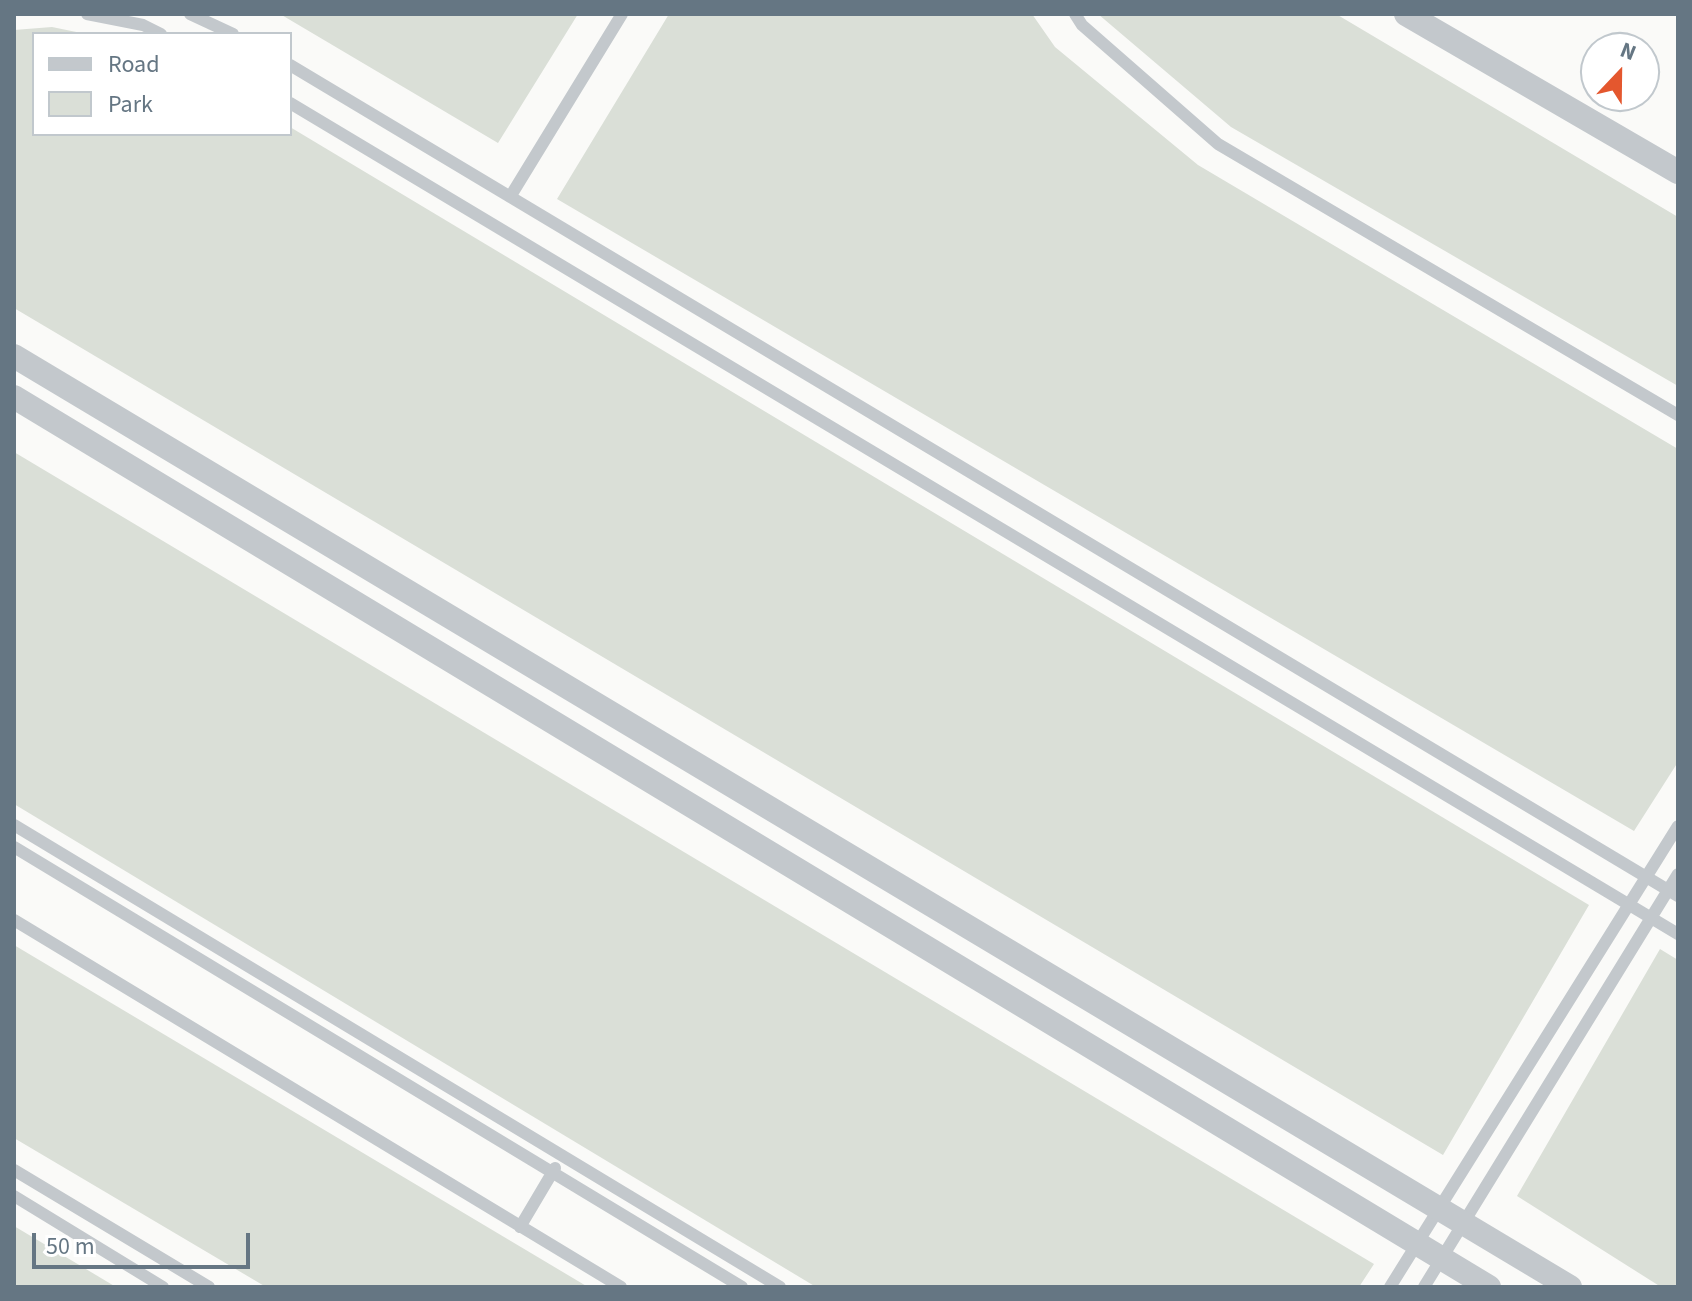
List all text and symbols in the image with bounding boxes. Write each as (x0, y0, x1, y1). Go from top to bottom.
legend (32, 32, 292, 136)
north arrow (1580, 32, 1660, 112)
text: N (1615, 34, 1641, 69)
text: Road (108, 47, 160, 82)
text: Park (108, 87, 153, 122)
scale bar (36, 1217, 254, 1267)
text: 50 m (46, 1229, 95, 1264)

